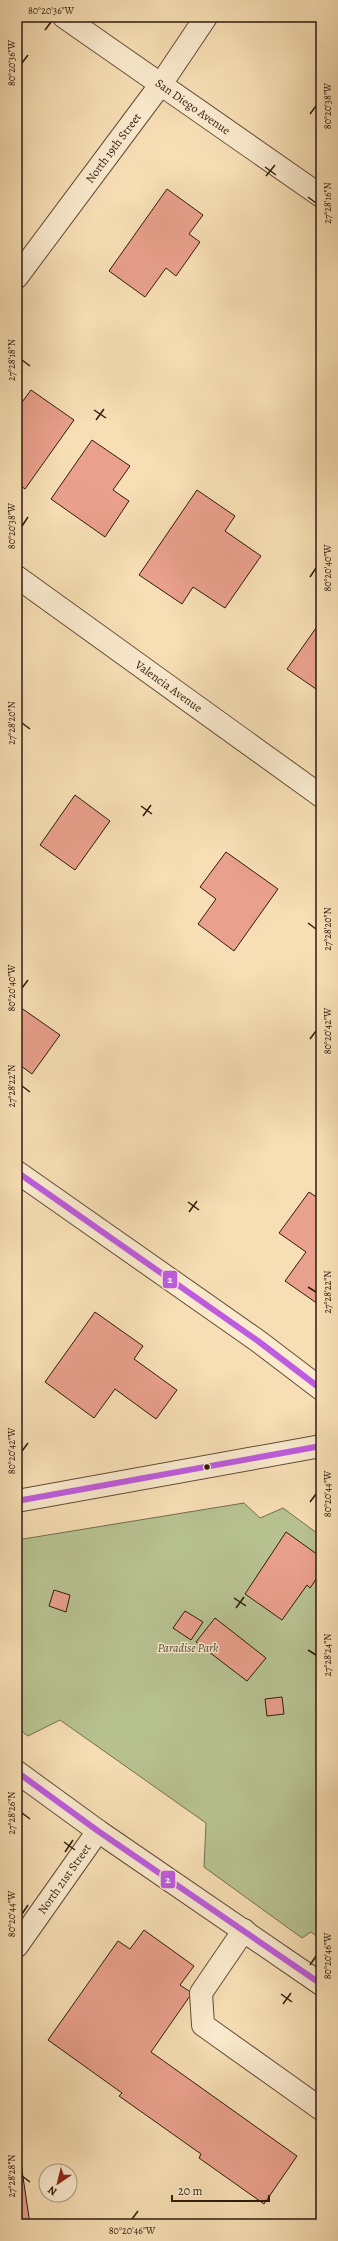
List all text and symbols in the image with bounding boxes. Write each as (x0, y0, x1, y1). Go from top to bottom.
text: 80°20'36"W (28, 4, 75, 17)
text: 80°20'36"W (5, 39, 18, 86)
street label: San Diego Avenue (152, 75, 233, 138)
text: 80°20'38"W (321, 82, 334, 129)
street label: North 19th Street (82, 110, 145, 186)
text: 27°28'16"N (321, 182, 334, 224)
text: 27°28'18"N (5, 339, 18, 381)
text: 80°20'38"W (5, 502, 18, 549)
text: 80°20'40"W (321, 544, 334, 592)
street label: Valencia Avenue (131, 656, 206, 716)
text: 27°28'20"N (5, 701, 18, 745)
text: 27°28'20"N (321, 907, 334, 951)
text: 80°20'40"W (5, 964, 18, 1012)
text: 80°20'42"W (321, 1007, 334, 1054)
text: 27°28'22"N (5, 1065, 18, 1108)
line badge: 2 (162, 1270, 178, 1289)
text: 27°28'22"N (321, 1271, 334, 1314)
text: 2 (167, 1272, 173, 1287)
text: 80°20'42"W (5, 1427, 18, 1474)
unlabelled marker (202, 1462, 212, 1472)
text: 80°20'44"W (321, 1470, 334, 1517)
text: 27°28'24"N (321, 1634, 334, 1676)
park label: Paradise Park (158, 1640, 219, 1656)
text: 27°28'26"N (5, 1792, 18, 1834)
street label: North 21st Street (34, 1841, 94, 1917)
line badge: 2 (160, 1870, 176, 1889)
text: 2 (165, 1872, 171, 1887)
text: 80°20'44"W (5, 1890, 18, 1937)
text: 80°20'46"W (321, 1932, 334, 1979)
text: 27°28'28"N (5, 2154, 18, 2198)
north arrow (38, 2163, 78, 2203)
scale bar (172, 2177, 269, 2203)
text: N (45, 2182, 60, 2199)
text: 20 m (178, 2183, 202, 2199)
text: 80°20'46"W (109, 2224, 156, 2237)

